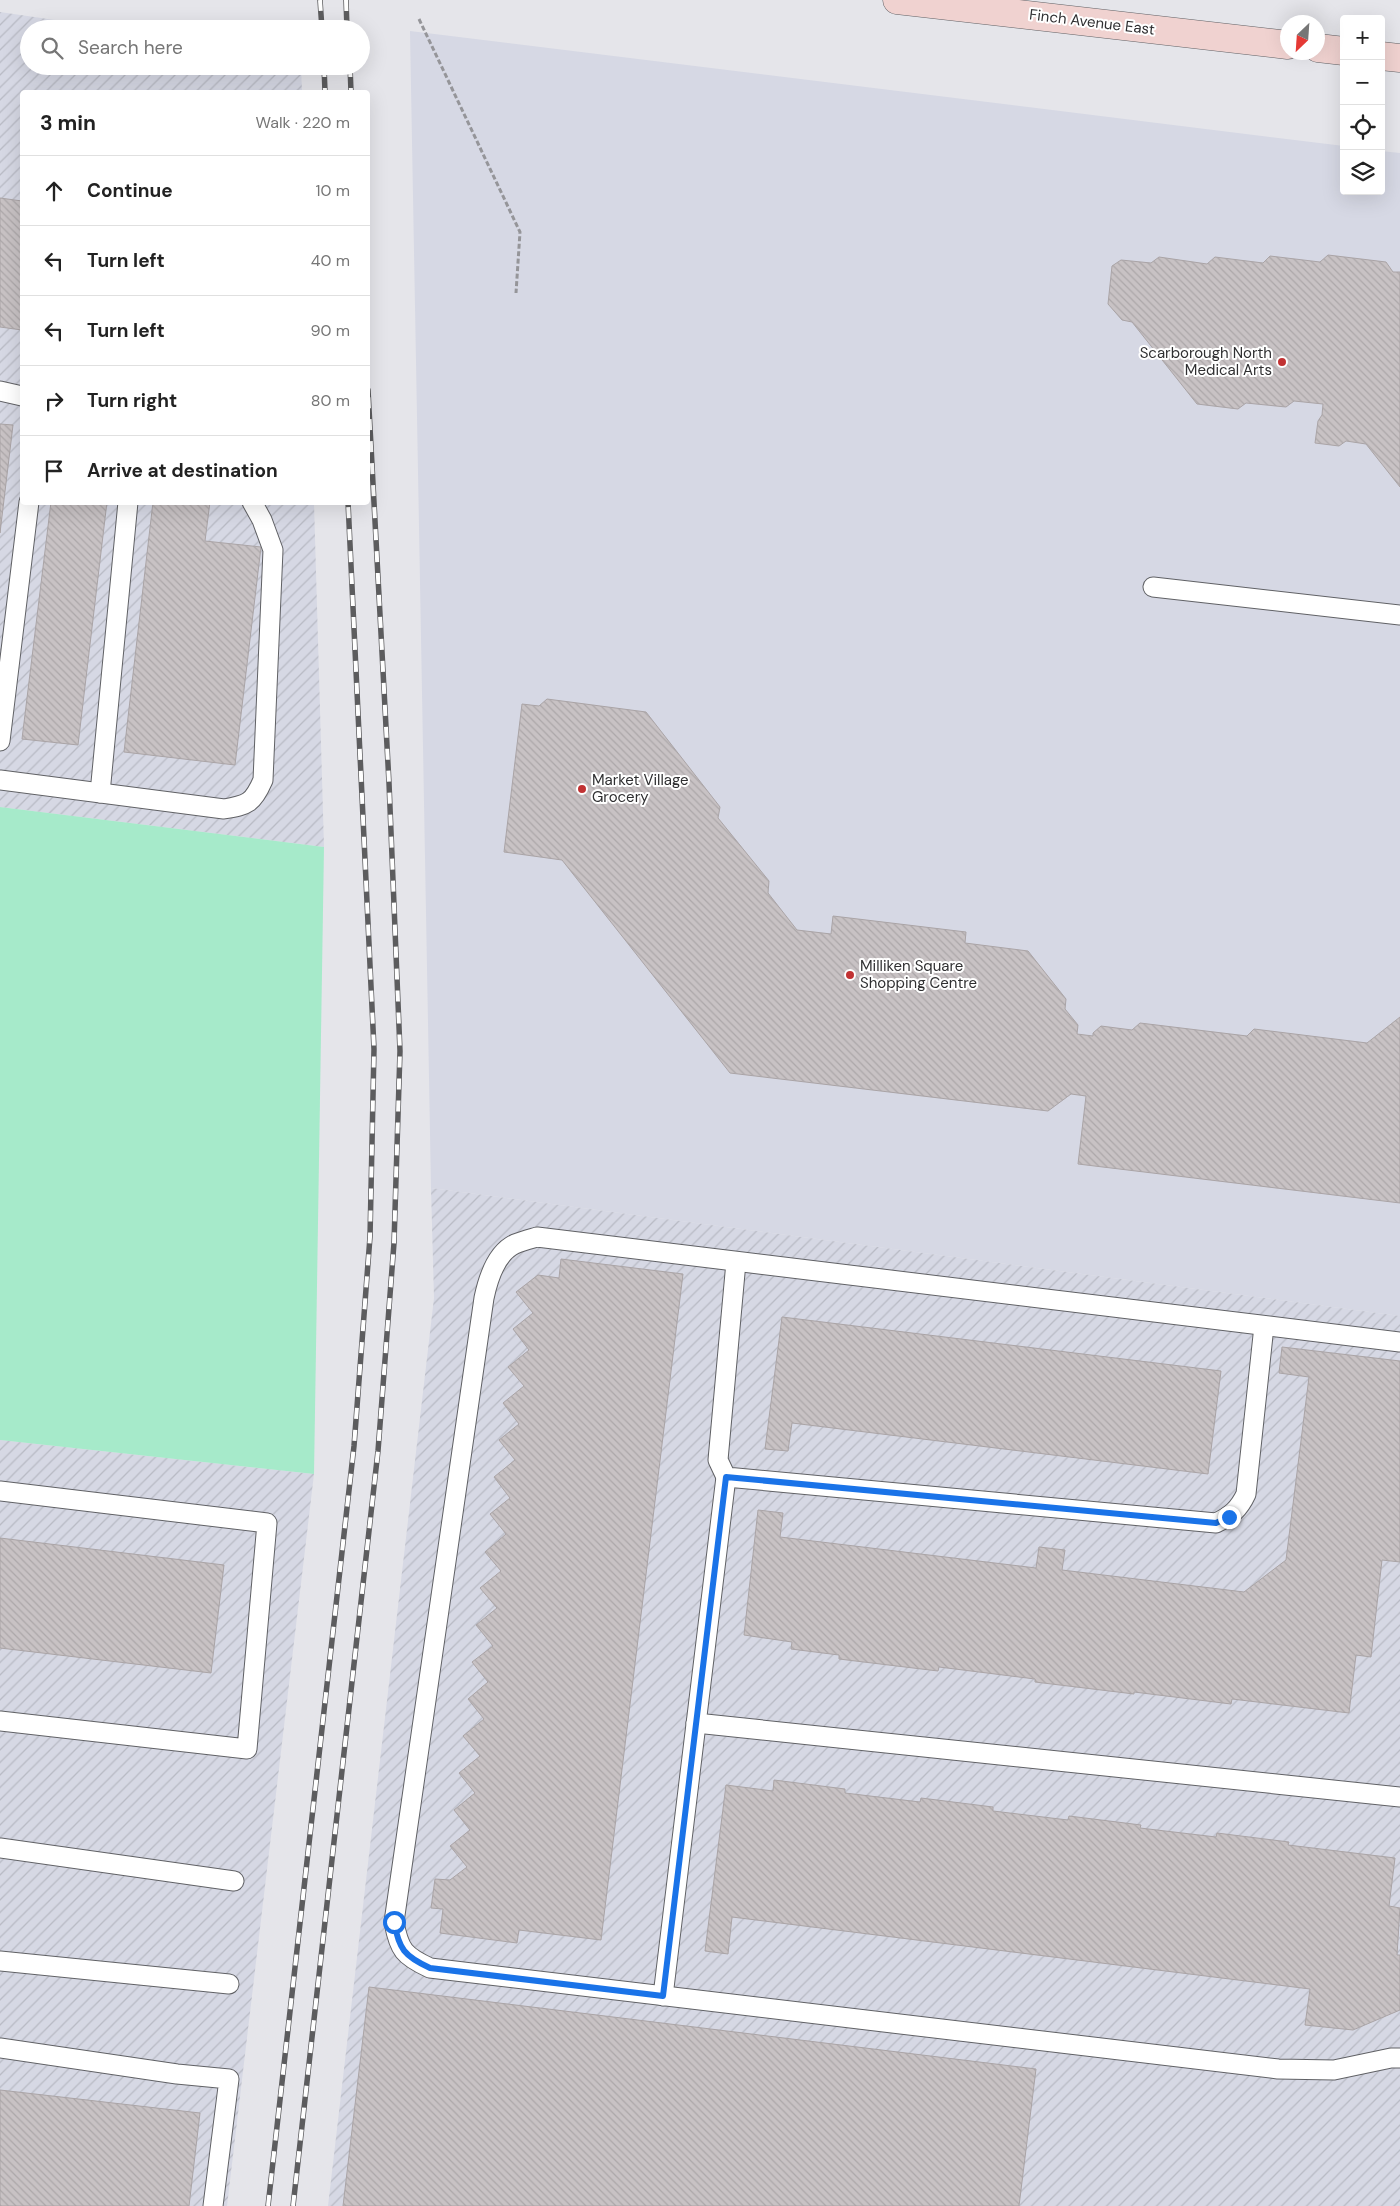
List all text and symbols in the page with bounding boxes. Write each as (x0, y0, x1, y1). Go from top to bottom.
street label: Finch Avenue East (1028, 4, 1156, 40)
north arrow (1280, 15, 1325, 60)
map controls (1340, 15, 1385, 195)
button: + (1340, 15, 1385, 60)
search box (20, 20, 370, 75)
icon: search (38, 34, 66, 62)
text: Search here (78, 35, 183, 60)
button: − (1340, 60, 1385, 105)
button: locate (1340, 105, 1385, 150)
text: 3 min (40, 109, 96, 137)
text: Walk · 220 m (256, 112, 350, 133)
button: layers (1340, 150, 1385, 195)
icon: ahead (40, 177, 68, 205)
text: Continue (87, 178, 173, 203)
text: 10 m (316, 180, 350, 201)
icon: left (40, 247, 68, 275)
text: Turn left (87, 248, 165, 273)
text: 40 m (311, 250, 350, 271)
icon: left (40, 317, 68, 345)
text: Turn left (87, 318, 165, 343)
text: 90 m (310, 320, 350, 341)
place label: Scarborough North Medical Arts (1140, 343, 1272, 380)
marker: Scarborough North Medical Arts (1276, 356, 1288, 368)
icon: right (40, 387, 68, 415)
text: Turn right (87, 388, 177, 413)
text: 80 m (311, 390, 350, 411)
icon: arrive (40, 457, 68, 485)
text: Arrive at destination (87, 458, 278, 483)
place label: Market Village Grocery (592, 770, 689, 807)
marker: Market Village Grocery (576, 783, 588, 795)
place label: Milliken Square Shopping Centre (860, 956, 977, 993)
marker: Milliken Square Shopping Centre (844, 969, 856, 981)
route end (1218, 1506, 1241, 1529)
route start (383, 1911, 406, 1934)

